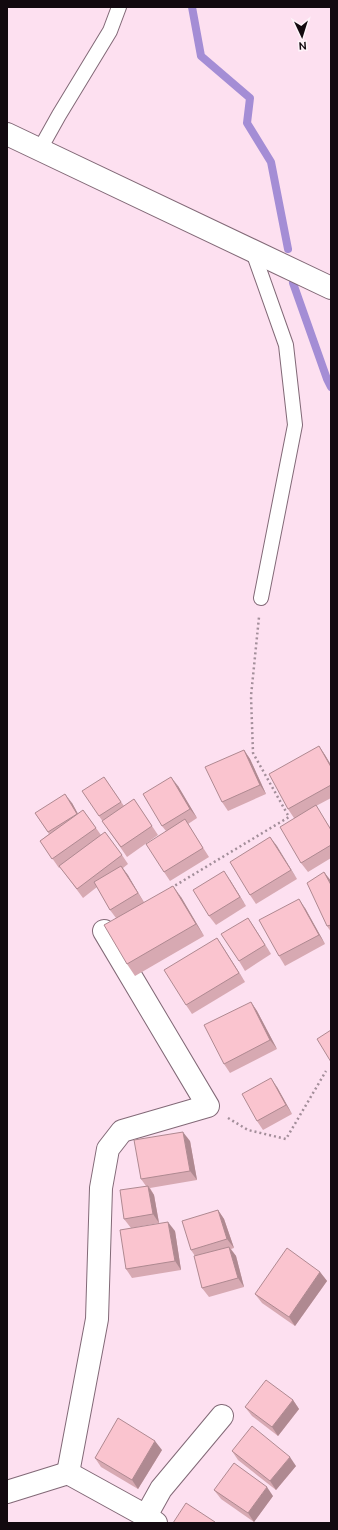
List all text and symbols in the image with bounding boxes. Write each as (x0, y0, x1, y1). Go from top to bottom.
north arrow (282, 16, 322, 56)
text: N (298, 40, 307, 52)

